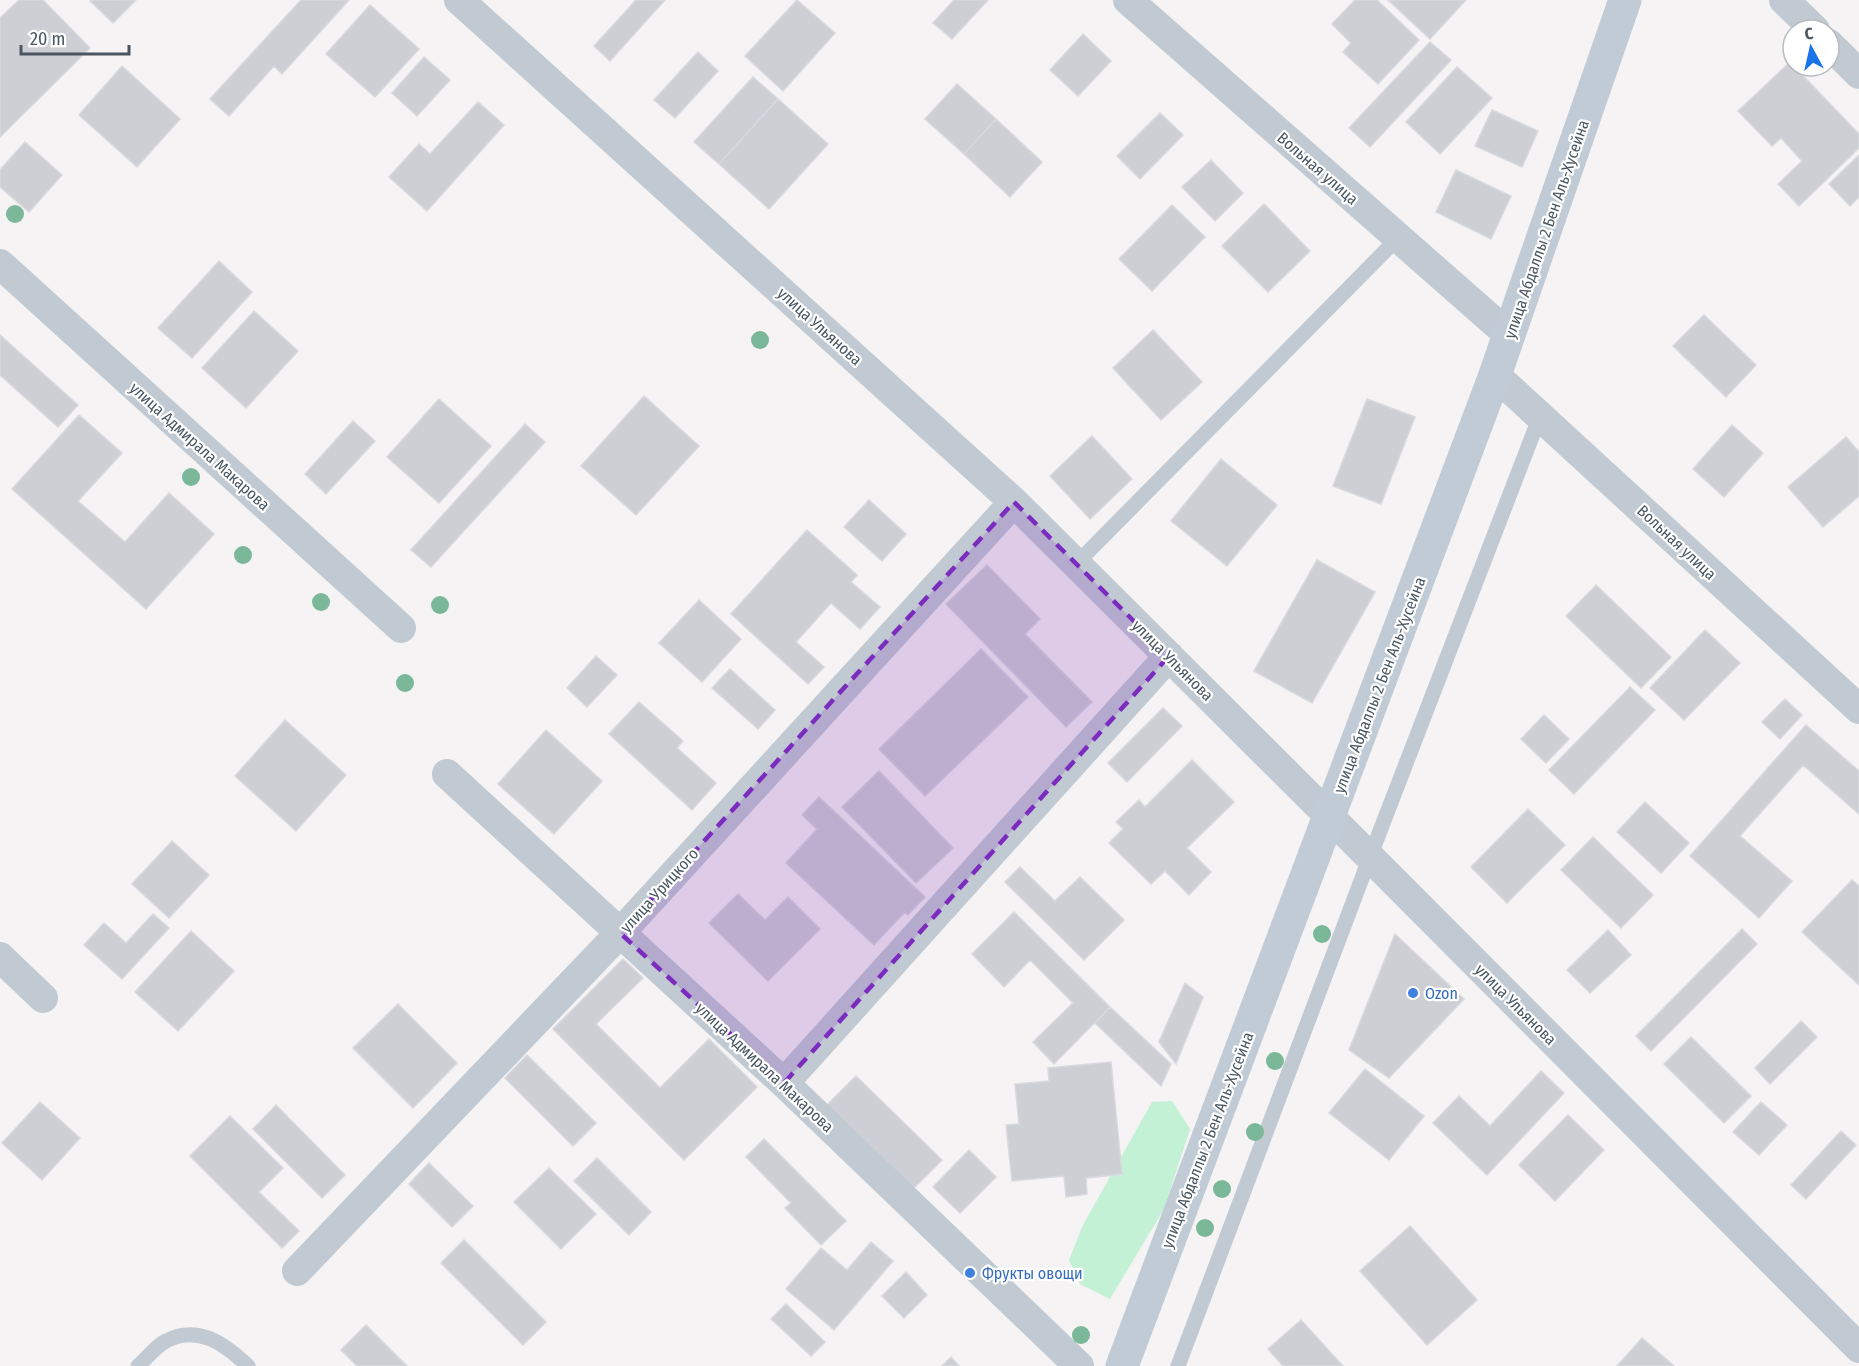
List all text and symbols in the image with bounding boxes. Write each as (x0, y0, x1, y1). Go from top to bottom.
scale bar (21, 18, 129, 56)
north arrow (1781, 18, 1841, 78)
text: С (1804, 24, 1815, 44)
text: 20 m (30, 28, 65, 50)
street label: улица Абдаллы 2 Бен Аль-Хусейна (1500, 117, 1593, 341)
street label: Вольная улица (1273, 128, 1362, 209)
street label: улица Ульянова (774, 283, 866, 369)
street label: улица Адмирала Макарова (126, 379, 274, 514)
street label: Вольная улица (1633, 501, 1720, 584)
street label: улица Абдаллы 2 Бен Аль-Хусейна (1329, 574, 1430, 796)
street label: улица Ульянова (1128, 616, 1217, 705)
street label: улица Урицкого (616, 844, 702, 937)
street label: улица Ульянова (1471, 960, 1560, 1049)
place label: Ozon (1425, 984, 1458, 1003)
marker: Ozon (1406, 986, 1420, 1000)
street label: улица Адмирала Макарова (692, 998, 838, 1136)
street label: улица Абдаллы 2 Бен Аль-Хусейна (1157, 1029, 1258, 1251)
place label: Фрукты овощи (982, 1264, 1083, 1283)
marker: Фрукты овощи (963, 1266, 977, 1280)

